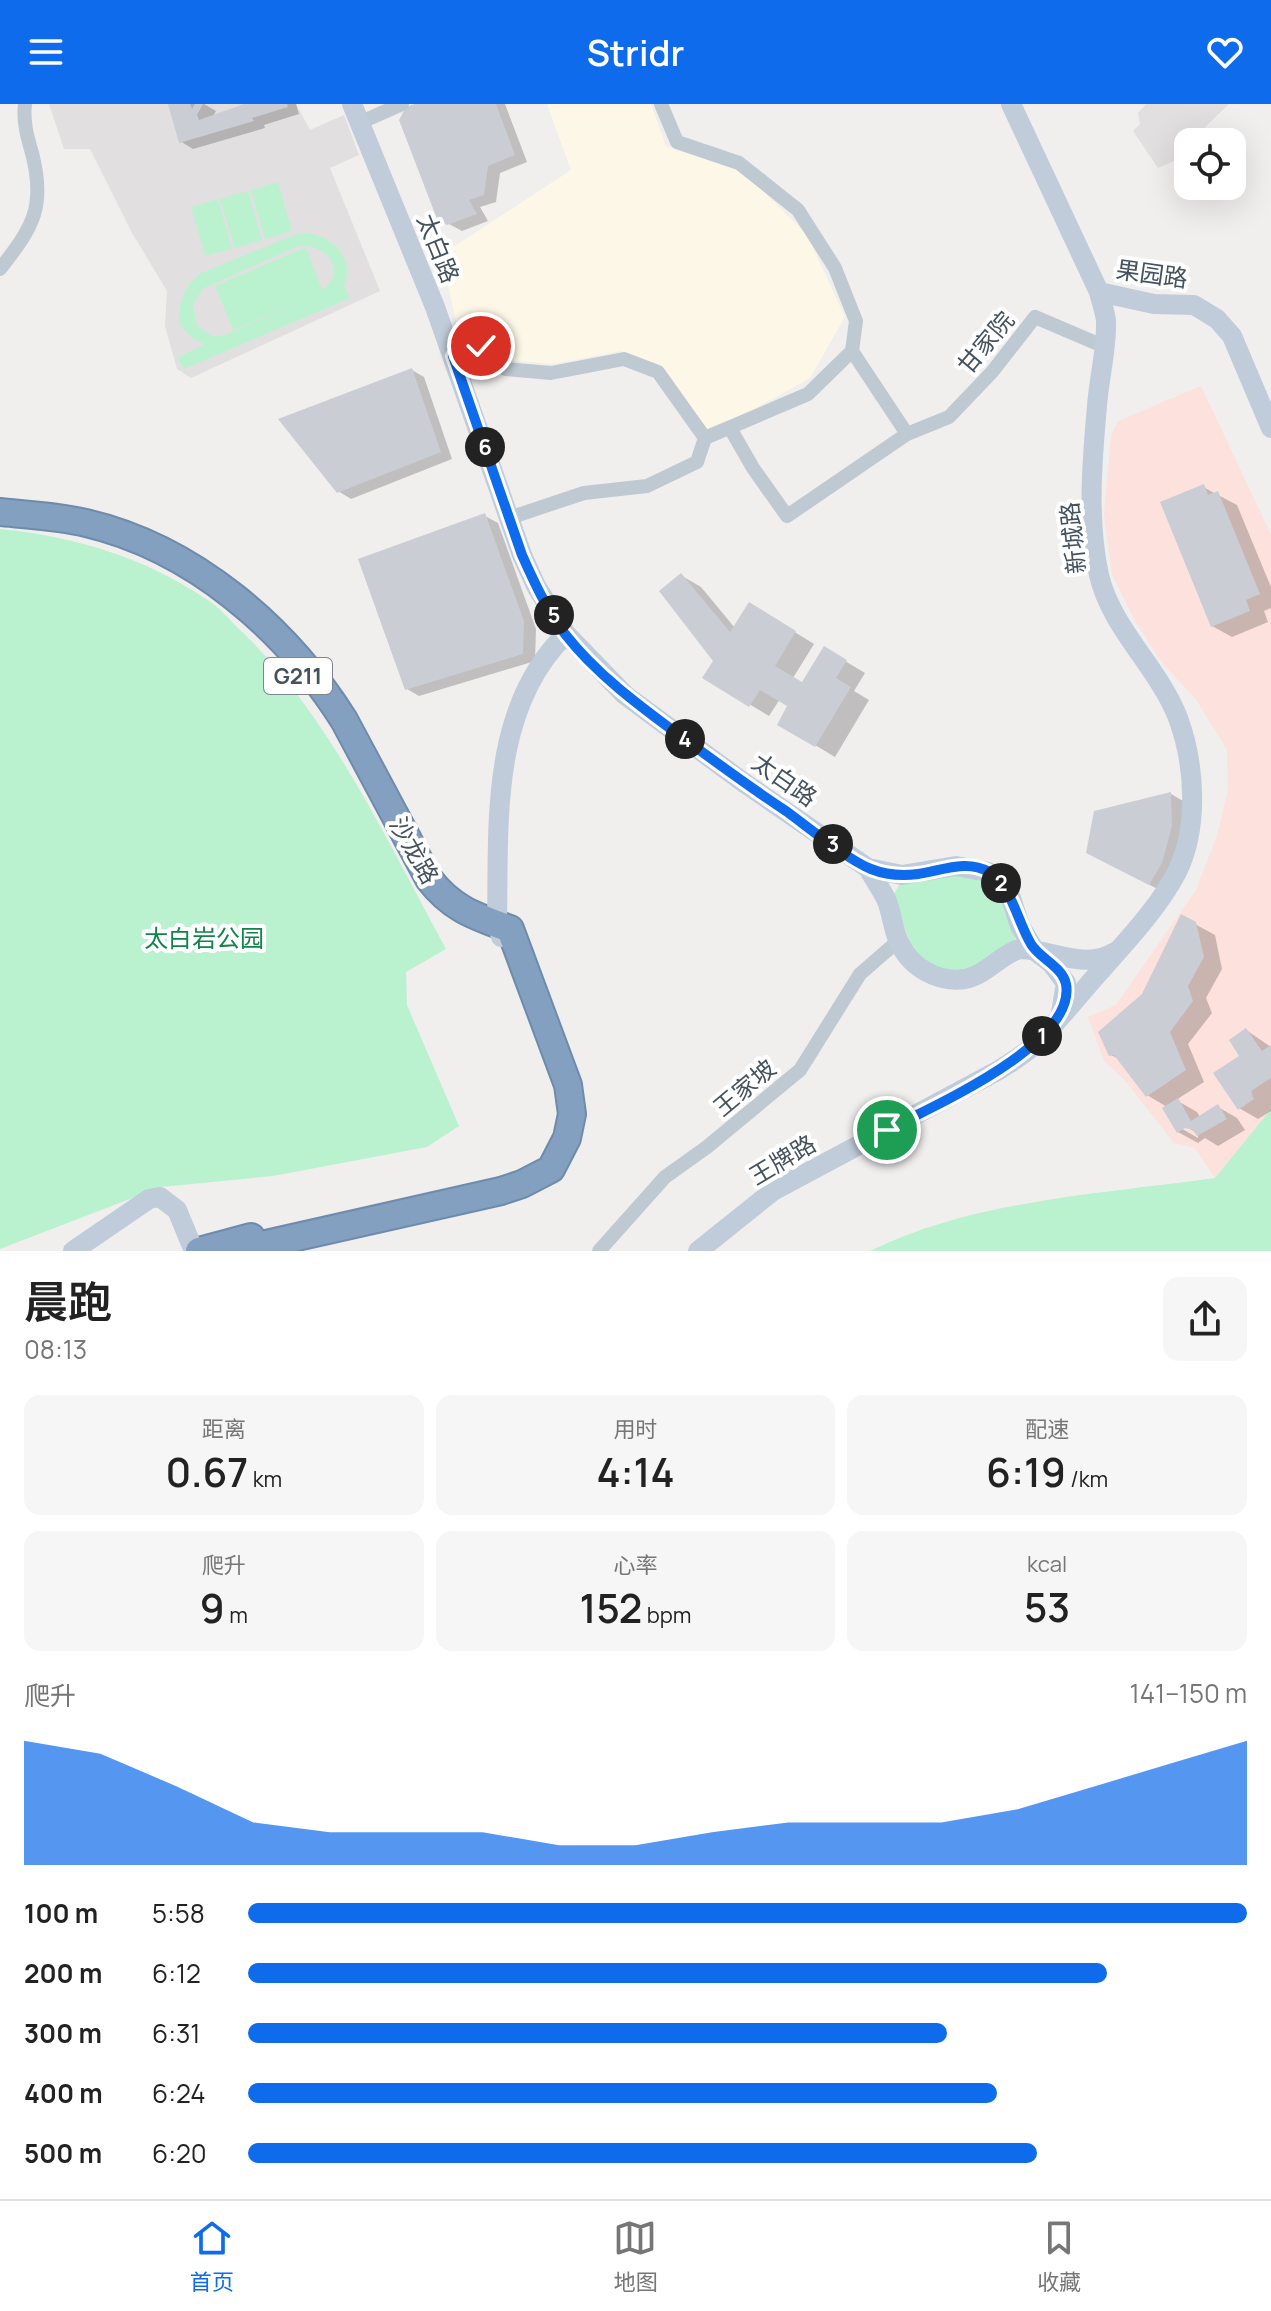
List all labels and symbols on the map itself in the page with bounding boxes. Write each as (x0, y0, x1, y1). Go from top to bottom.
street label: 太白路 (410, 208, 468, 288)
street label: 果园路 (1114, 252, 1190, 294)
street label: 甘家院 (949, 304, 1021, 380)
pin (447, 312, 515, 380)
pin: 6 (465, 427, 505, 467)
street label: 新城路 (1052, 500, 1092, 576)
pin: 5 (534, 595, 574, 635)
road number: G211 (264, 658, 332, 694)
pin: 4 (665, 719, 705, 759)
street label: 太白路 (746, 745, 824, 813)
street label: 沙龙路 (383, 811, 447, 889)
pin: 3 (813, 824, 853, 864)
pin: 2 (981, 863, 1021, 903)
park label: 太白岩公园 (144, 921, 264, 954)
pin: 1 (1022, 1016, 1062, 1056)
street label: 王家坡 (706, 1051, 782, 1123)
pin (853, 1096, 921, 1164)
street label: 王牌路 (743, 1126, 821, 1192)

